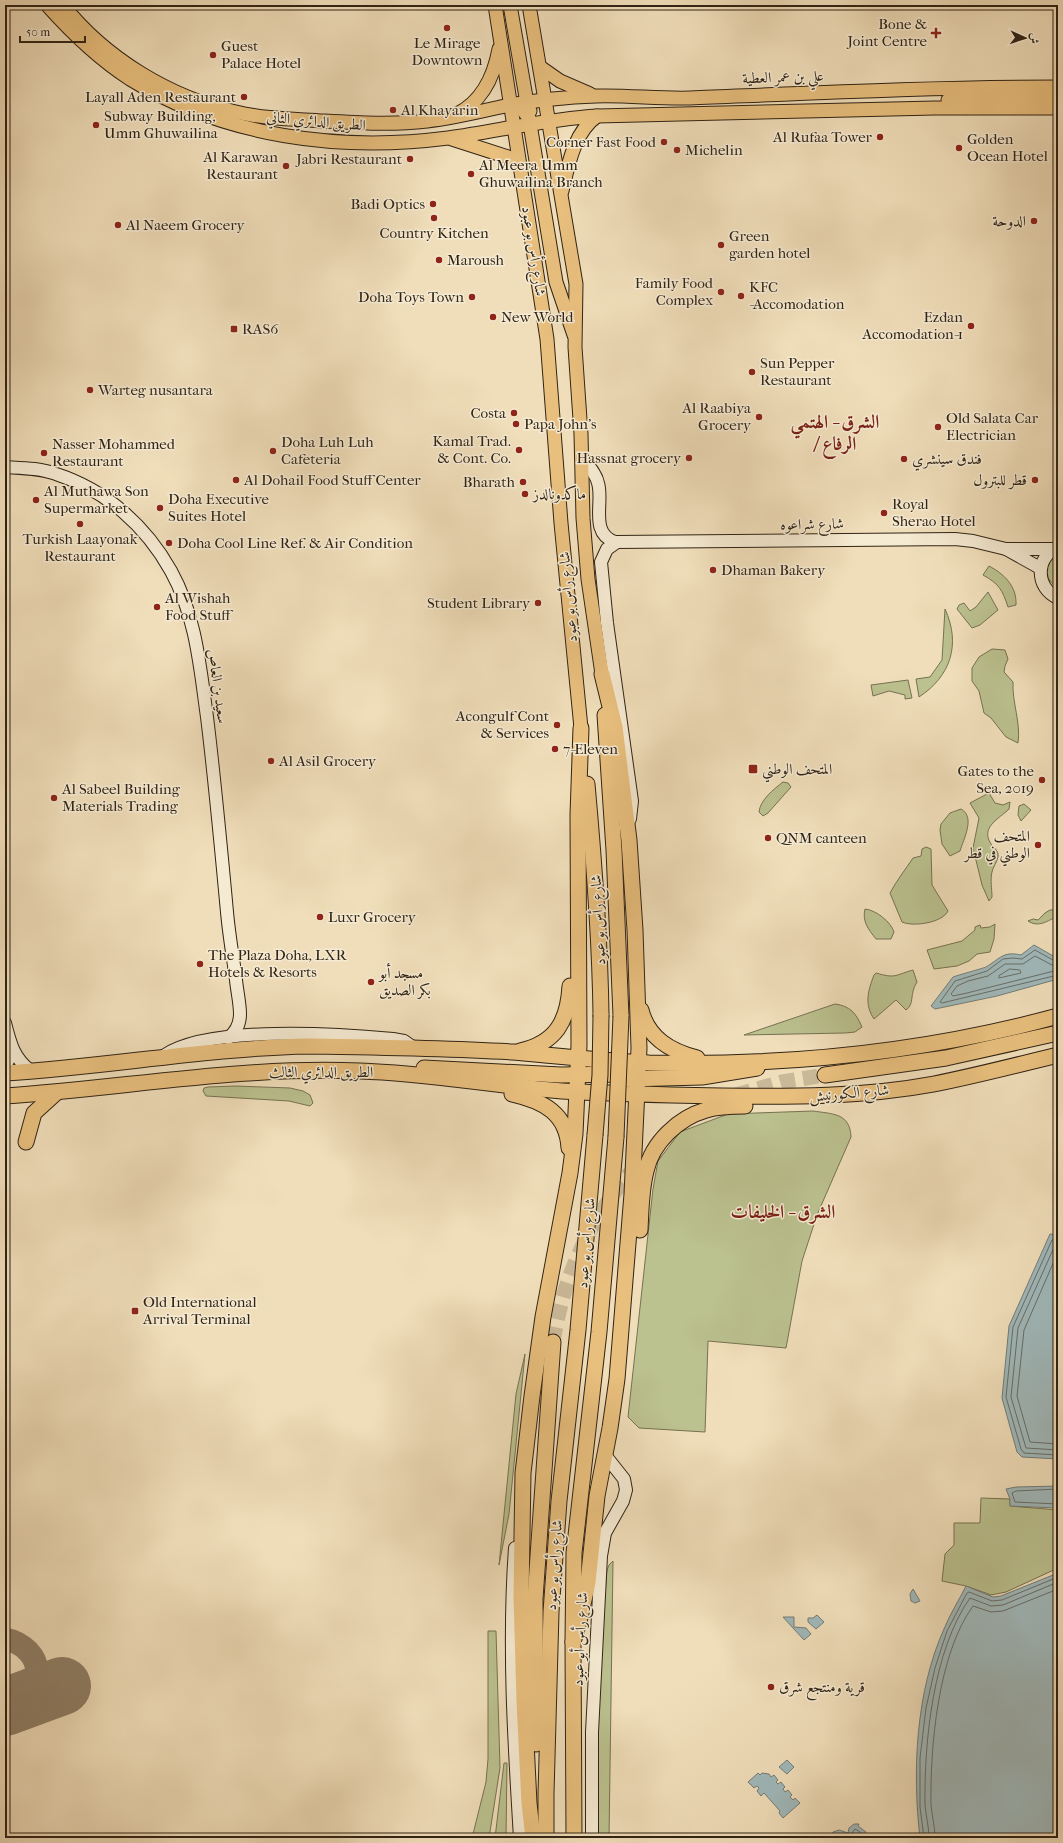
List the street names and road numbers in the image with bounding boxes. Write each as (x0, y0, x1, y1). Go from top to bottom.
street label: علي بن عمر العطية (742, 67, 824, 92)
street label: الطريق الدائري الثاني (265, 108, 366, 137)
street label: شارع رأس بو عبود (514, 204, 552, 298)
street label: شارع شراعوه (780, 514, 844, 538)
street label: شارع رأس بو عبود (553, 551, 585, 643)
street label: سعيد بن العاص (204, 647, 232, 725)
street label: شارع رأس بو عبود (585, 874, 613, 966)
street label: الطريق الدائري الثالث (269, 1063, 373, 1084)
street label: شارع الكورنيش (808, 1081, 890, 1109)
street label: شارع رأس بو عبود (571, 1197, 603, 1289)
street label: شارع رأس بو عبود (540, 1519, 570, 1611)
street label: شارع رأس أبو عبود (567, 1591, 595, 1687)

